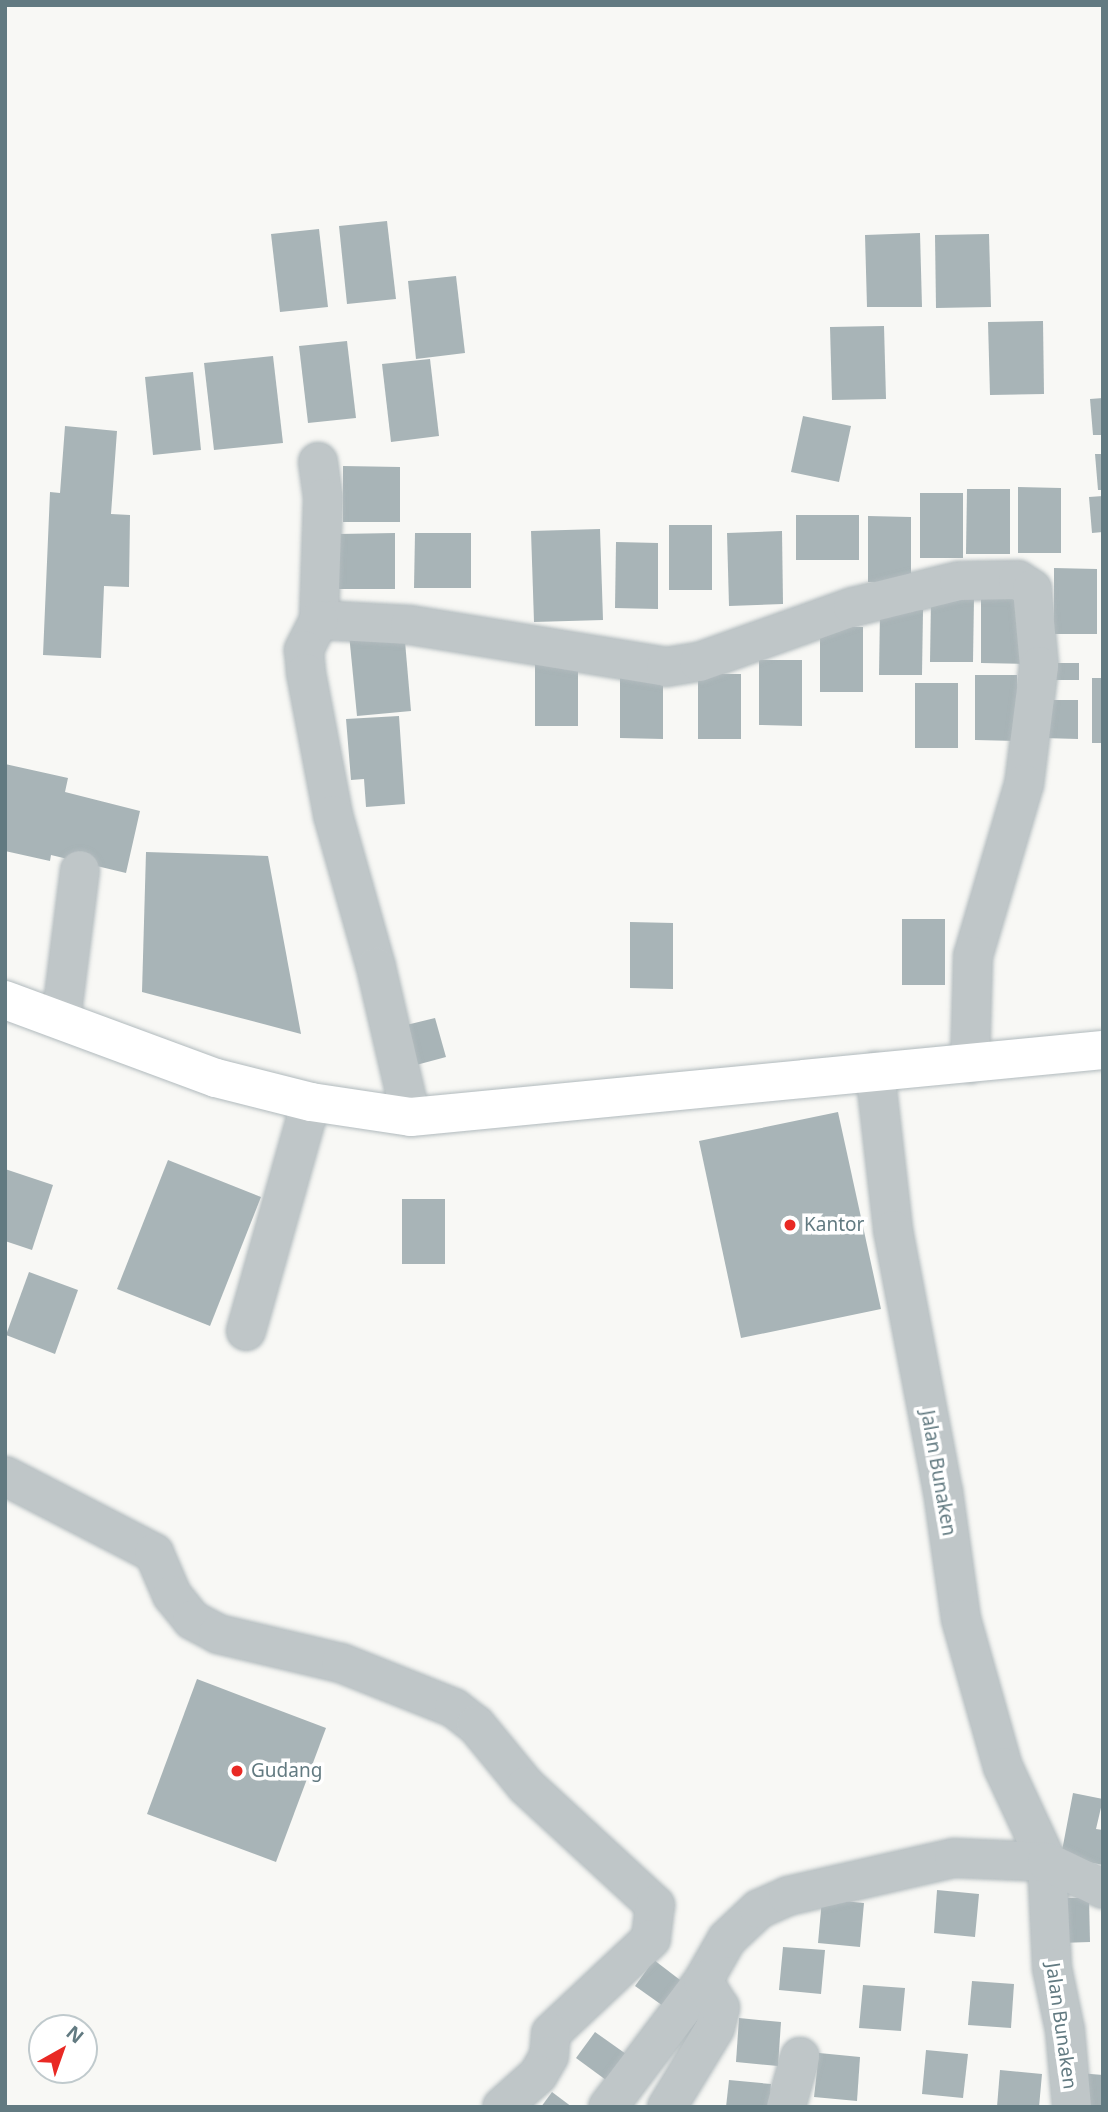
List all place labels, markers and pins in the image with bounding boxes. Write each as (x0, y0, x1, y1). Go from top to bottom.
place label: Kantor (804, 1214, 864, 1236)
marker: Kantor (782, 1217, 798, 1233)
place label: Gudang (251, 1760, 322, 1782)
marker: Gudang (229, 1763, 245, 1779)

